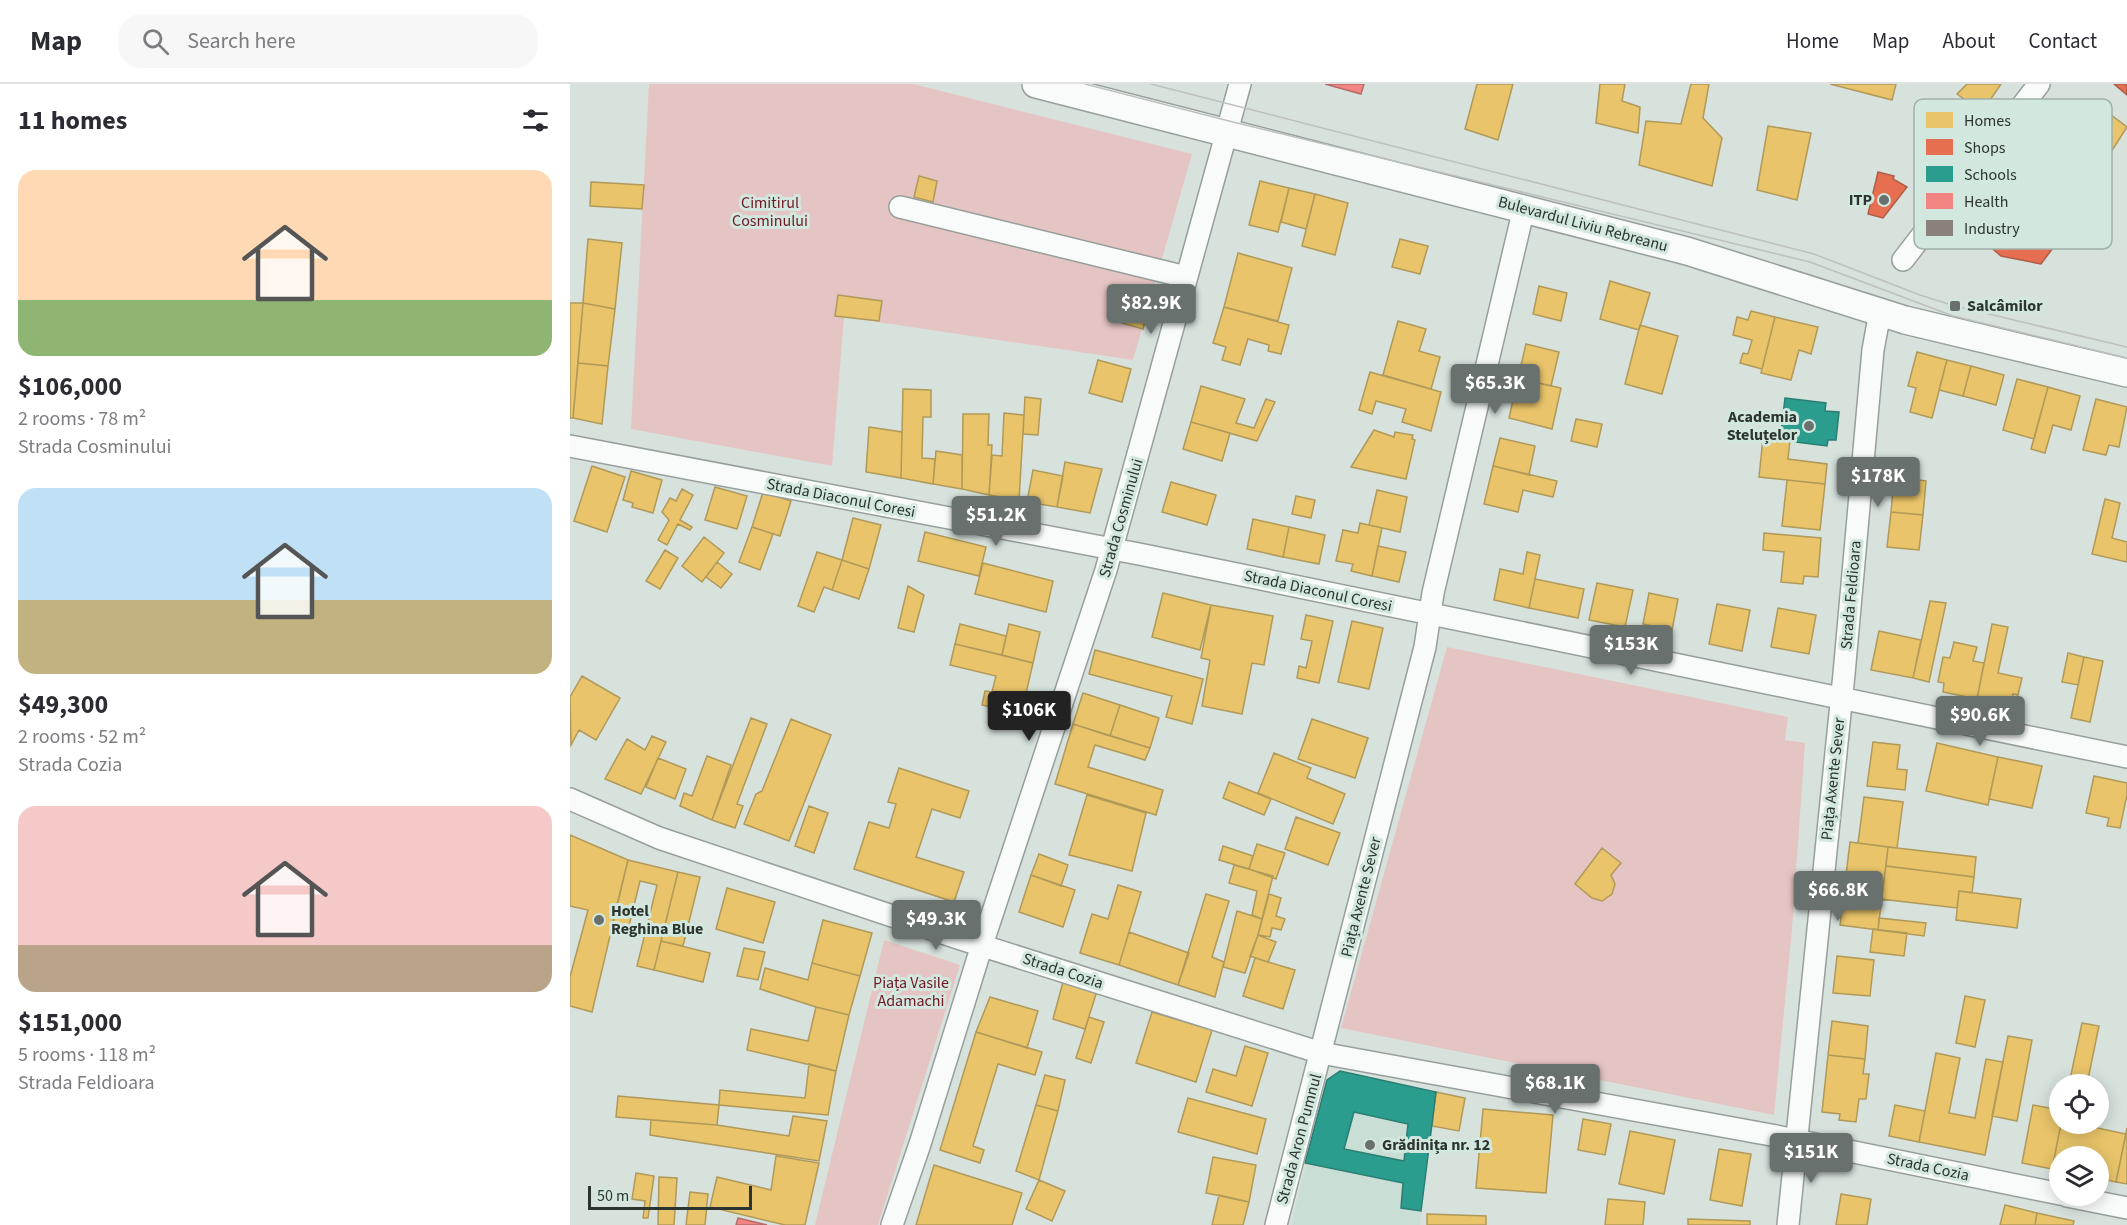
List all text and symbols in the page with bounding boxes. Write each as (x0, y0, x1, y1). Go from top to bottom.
search box (118, 14, 538, 68)
text: Map (30, 21, 82, 61)
icon: search (139, 25, 172, 58)
text: Search here (187, 25, 296, 57)
text: Home (1786, 26, 1839, 56)
text: Map (1872, 26, 1910, 56)
text: About (1943, 26, 1995, 56)
text: Contact (2028, 26, 2097, 56)
legend (1914, 99, 2112, 249)
text: 11 homes (18, 102, 127, 139)
icon: filters (519, 104, 552, 137)
text: Homes (1964, 110, 2011, 132)
text: Shops (1964, 137, 2006, 159)
text: Schools (1964, 164, 2017, 186)
place label: ITP (1849, 189, 1872, 211)
street label: Bulevardul Liviu Rebreanu (1496, 191, 1670, 257)
text: Health (1964, 191, 2008, 213)
park label: Cimitirul Cosminului (732, 192, 808, 232)
marker: ITP (1877, 193, 1891, 207)
icon: home (231, 209, 339, 317)
text: Industry (1964, 218, 2020, 240)
pin: $82.9K (1102, 284, 1200, 335)
text: $82.9K (1121, 289, 1181, 317)
place label: Salcâmilor (1967, 295, 2043, 317)
marker: Salcâmilor (1948, 299, 1962, 313)
pin: $65.3K (1446, 364, 1544, 415)
text: $106,000 (18, 368, 122, 405)
text: $65.3K (1465, 369, 1525, 397)
text: 2 rooms · 78 m² (18, 405, 146, 433)
place label: Academia Steluțelor (1727, 406, 1798, 446)
marker: Academia Steluțelor (1802, 419, 1816, 433)
text: Strada Cosminului (18, 433, 172, 461)
street label: Strada Cosminului (1094, 456, 1148, 580)
pin: $178K (1836, 457, 1920, 508)
text: $178K (1851, 462, 1905, 490)
street label: Strada Diaconul Coresi (765, 473, 917, 523)
pin: $51.2K (947, 496, 1045, 547)
text: $51.2K (966, 501, 1026, 529)
icon: home (231, 527, 339, 635)
street label: Strada Feldioara (1835, 540, 1867, 650)
street label: Strada Diaconul Coresi (1242, 565, 1394, 617)
pin: $153K (1589, 625, 1673, 676)
text: $153K (1604, 630, 1658, 658)
text: $49,300 (18, 686, 108, 723)
pin: $106K (987, 691, 1071, 742)
text: $106K (1002, 696, 1056, 724)
pin: $90.6K (1931, 696, 2029, 747)
text: $90.6K (1950, 701, 2010, 729)
street label: Piața Axente Sever (1816, 716, 1850, 841)
text: 2 rooms · 52 m² (18, 723, 146, 751)
text: Strada Cozia (18, 751, 122, 779)
street label: Piața Axente Sever (1335, 834, 1387, 959)
icon: home (231, 845, 339, 953)
pin: $66.8K (1789, 871, 1887, 922)
text: $66.8K (1808, 876, 1868, 904)
place label: Hotel Reghina Blue (611, 900, 703, 940)
pin: $49.3K (887, 900, 985, 951)
text: $49.3K (906, 905, 966, 933)
marker: Hotel Reghina Blue (592, 913, 606, 927)
street label: Strada Cozia (1020, 948, 1106, 994)
park label: Piața Vasile Adamachi (873, 972, 949, 1012)
text: $151,000 (18, 1004, 122, 1041)
text: 5 rooms · 118 m² (18, 1041, 156, 1069)
pin: $68.1K (1506, 1064, 1604, 1115)
text: Strada Feldioara (18, 1069, 155, 1097)
text: $68.1K (1525, 1069, 1585, 1097)
street label: Strada Aron Pumnul (1271, 1071, 1327, 1207)
map controls (2049, 1074, 2109, 1206)
button: locate (2049, 1074, 2109, 1134)
pin: $151K (1769, 1133, 1853, 1184)
place label: Grădinița nr. 12 (1382, 1134, 1490, 1156)
marker: Grădinița nr. 12 (1363, 1138, 1377, 1152)
text: $151K (1784, 1138, 1838, 1166)
button: layers (2049, 1146, 2109, 1206)
street label: Strada Cozia (1885, 1148, 1971, 1186)
scale bar (588, 1183, 752, 1210)
text: 50 m (597, 1185, 629, 1207)

